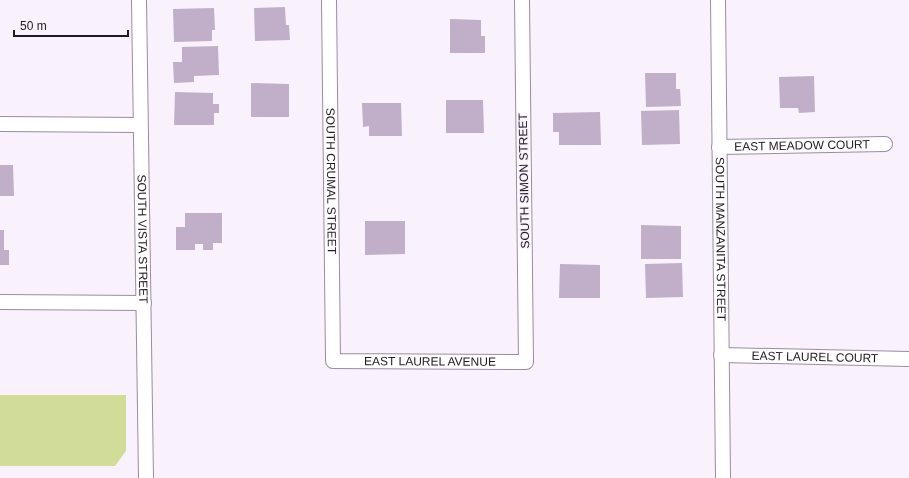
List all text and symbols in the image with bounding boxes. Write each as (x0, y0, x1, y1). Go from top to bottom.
scale bar (14, 12, 128, 38)
text: 50 m (20, 19, 47, 33)
street label: SOUTH CRUMAL STREET (323, 108, 339, 255)
street label: SOUTH SIMON STREET (516, 113, 532, 249)
street label: EAST MEADOW COURT (734, 137, 871, 154)
street label: SOUTH MANZANITA STREET (713, 157, 728, 322)
street label: SOUTH VISTA STREET (135, 174, 150, 304)
street label: EAST LAUREL COURT (752, 349, 879, 365)
street label: EAST LAUREL AVENUE (364, 354, 496, 369)

